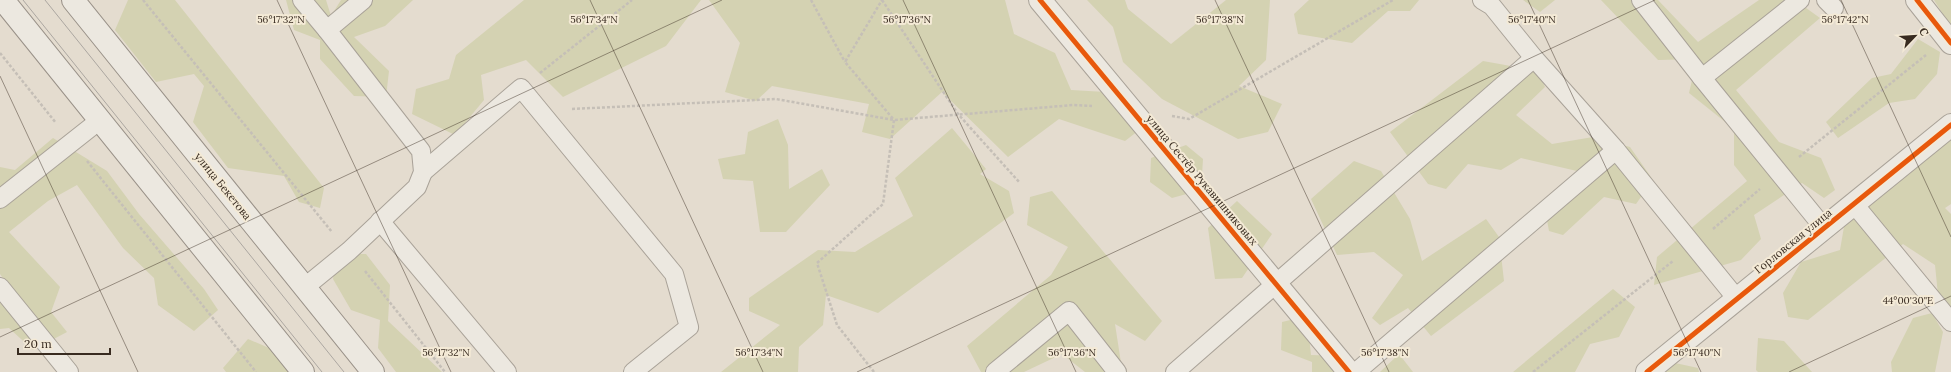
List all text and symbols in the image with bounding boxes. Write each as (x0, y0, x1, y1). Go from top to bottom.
text: 56°17'32"N (257, 13, 305, 26)
text: 56°17'34"N (570, 13, 618, 26)
text: 56°17'36"N (883, 13, 931, 26)
text: 56°17'38"N (1196, 13, 1244, 26)
text: 56°17'40"N (1508, 13, 1556, 26)
text: 56°17'42"N (1821, 13, 1869, 26)
north arrow (1895, 16, 1935, 56)
text: С (1916, 25, 1932, 39)
street label: улица Сестёр Рукавишниковых (1143, 112, 1261, 248)
street label: улица Бекетова (192, 150, 255, 223)
street label: Горловская улица (1751, 205, 1835, 277)
text: 44°00'30"E (1883, 294, 1933, 307)
scale bar (18, 330, 110, 356)
text: 20 m (24, 336, 52, 351)
text: 56°17'32"N (422, 346, 470, 359)
text: 56°17'34"N (735, 346, 783, 359)
text: 56°17'36"N (1048, 346, 1096, 359)
text: 56°17'38"N (1361, 346, 1409, 359)
text: 56°17'40"N (1673, 346, 1721, 359)

